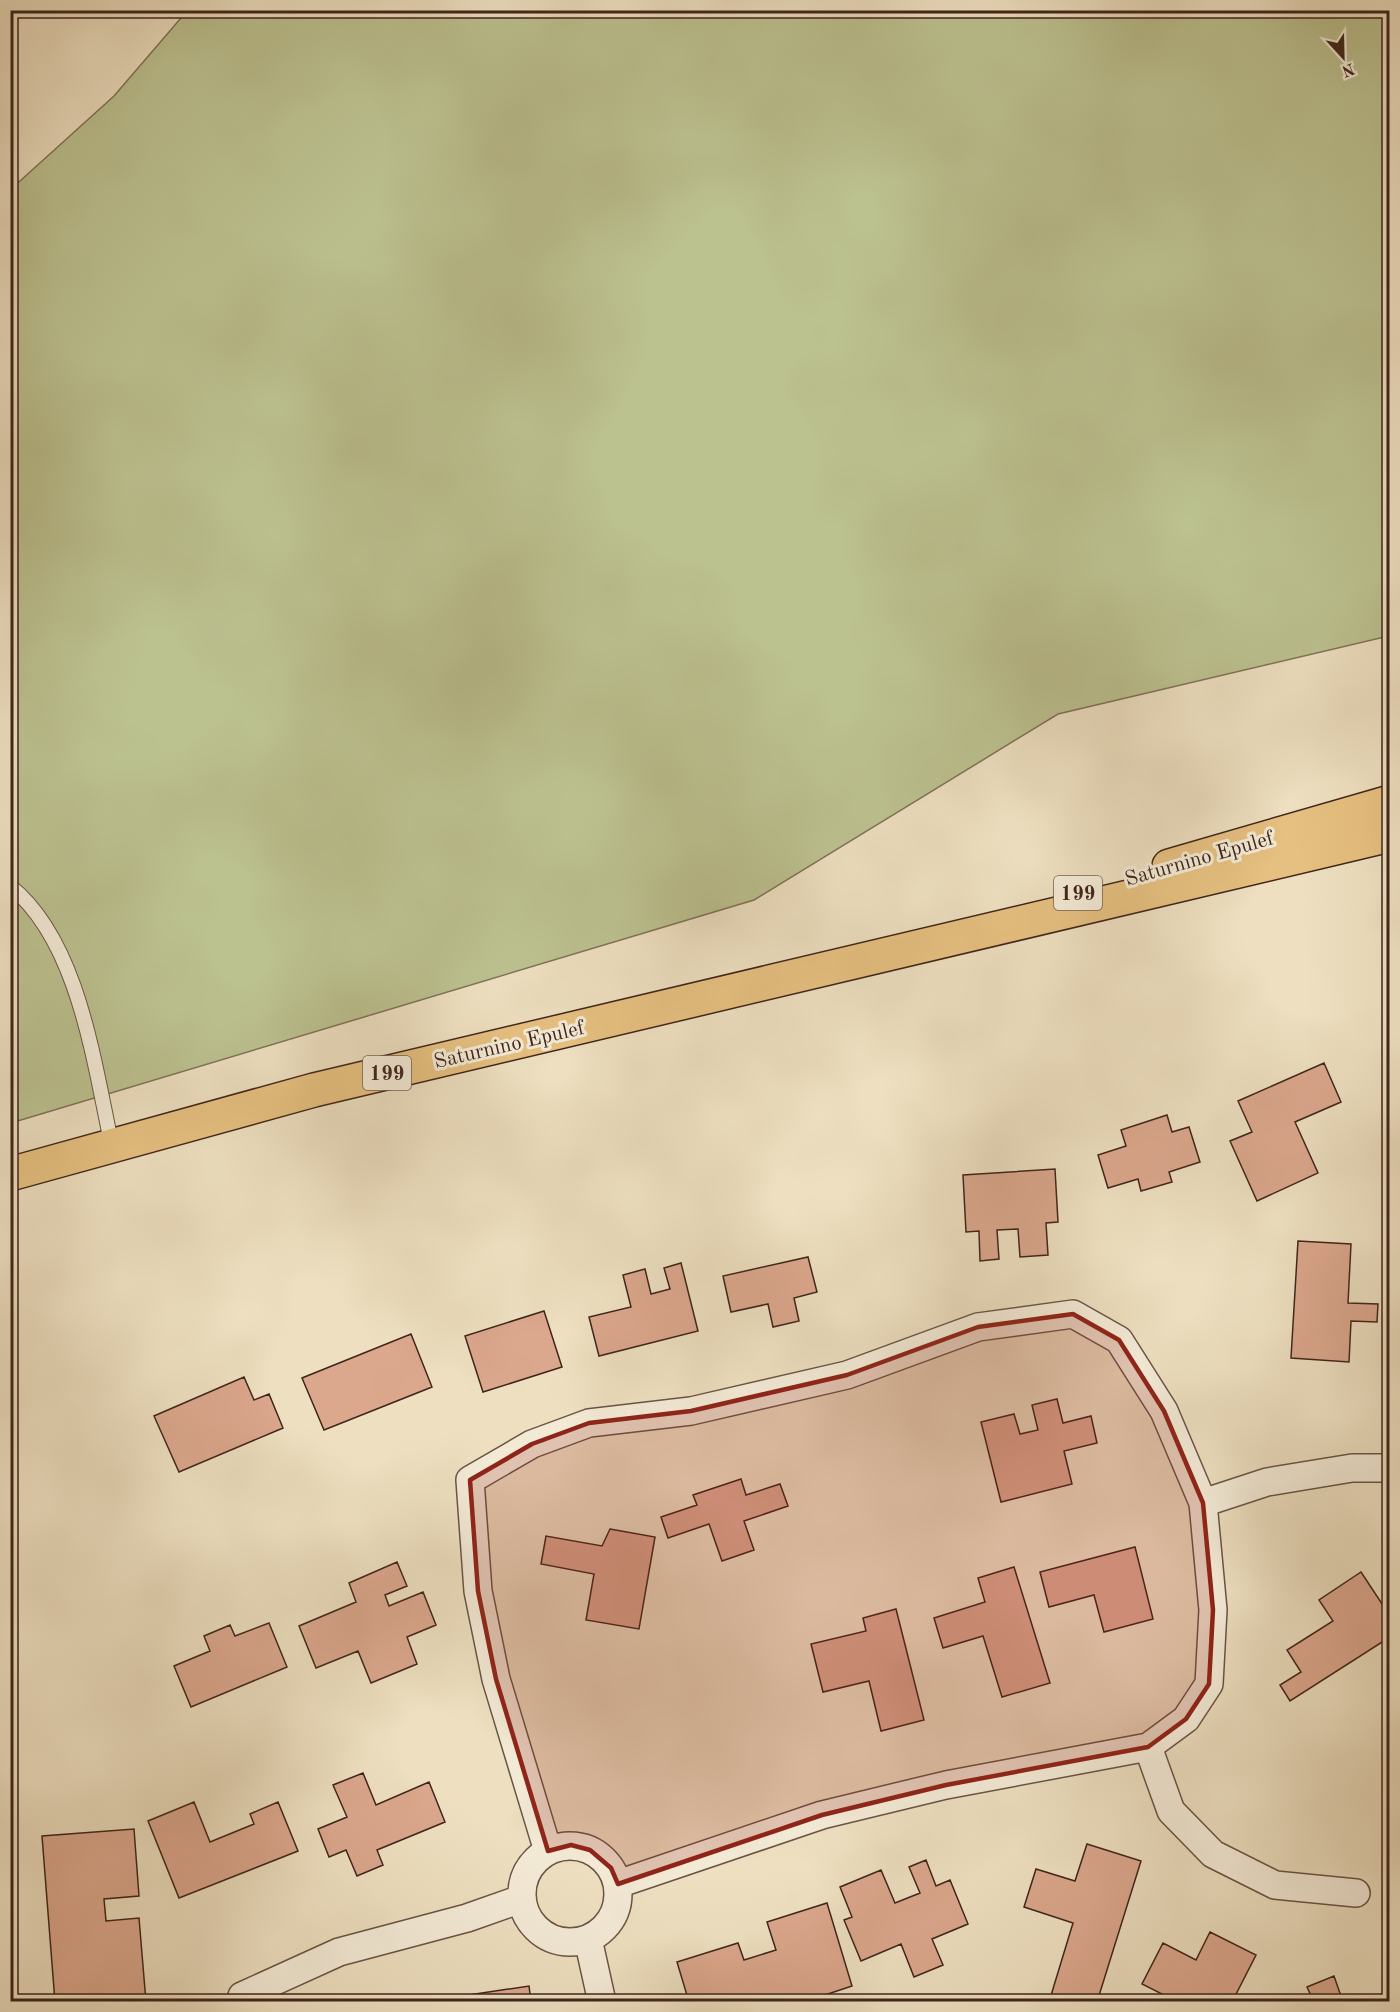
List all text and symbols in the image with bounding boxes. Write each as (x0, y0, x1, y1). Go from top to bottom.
north arrow (1313, 27, 1373, 87)
text: N (1338, 59, 1357, 79)
street label: Saturnino Epulef (1122, 828, 1277, 891)
road number: 199 (1054, 876, 1102, 910)
street label: Saturnino Epulef (432, 1018, 588, 1073)
road number: 199 (363, 1056, 411, 1090)

